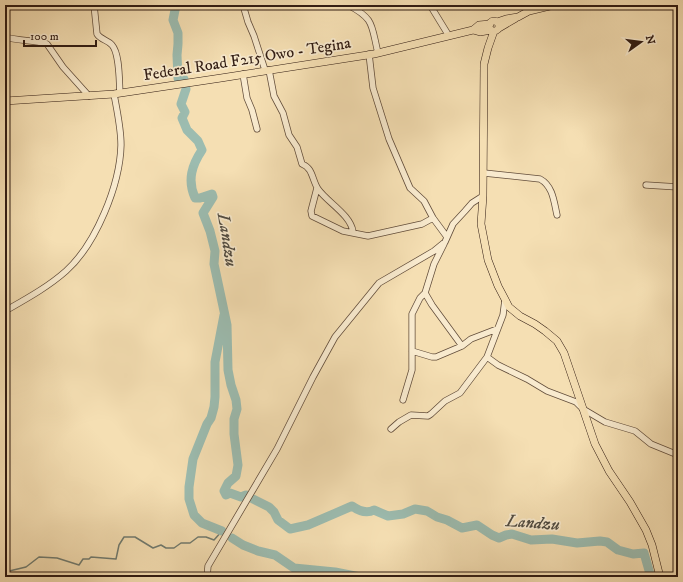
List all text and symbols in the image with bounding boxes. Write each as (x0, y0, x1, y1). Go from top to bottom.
scale bar (24, 22, 96, 48)
north arrow (621, 22, 661, 62)
text: 100 m (30, 29, 59, 44)
street label: Federal Road F215 Owo - Tegina (142, 33, 352, 85)
text: N (642, 34, 658, 46)
water label: Landzu (212, 211, 242, 269)
water label: Landzu (504, 510, 561, 536)

